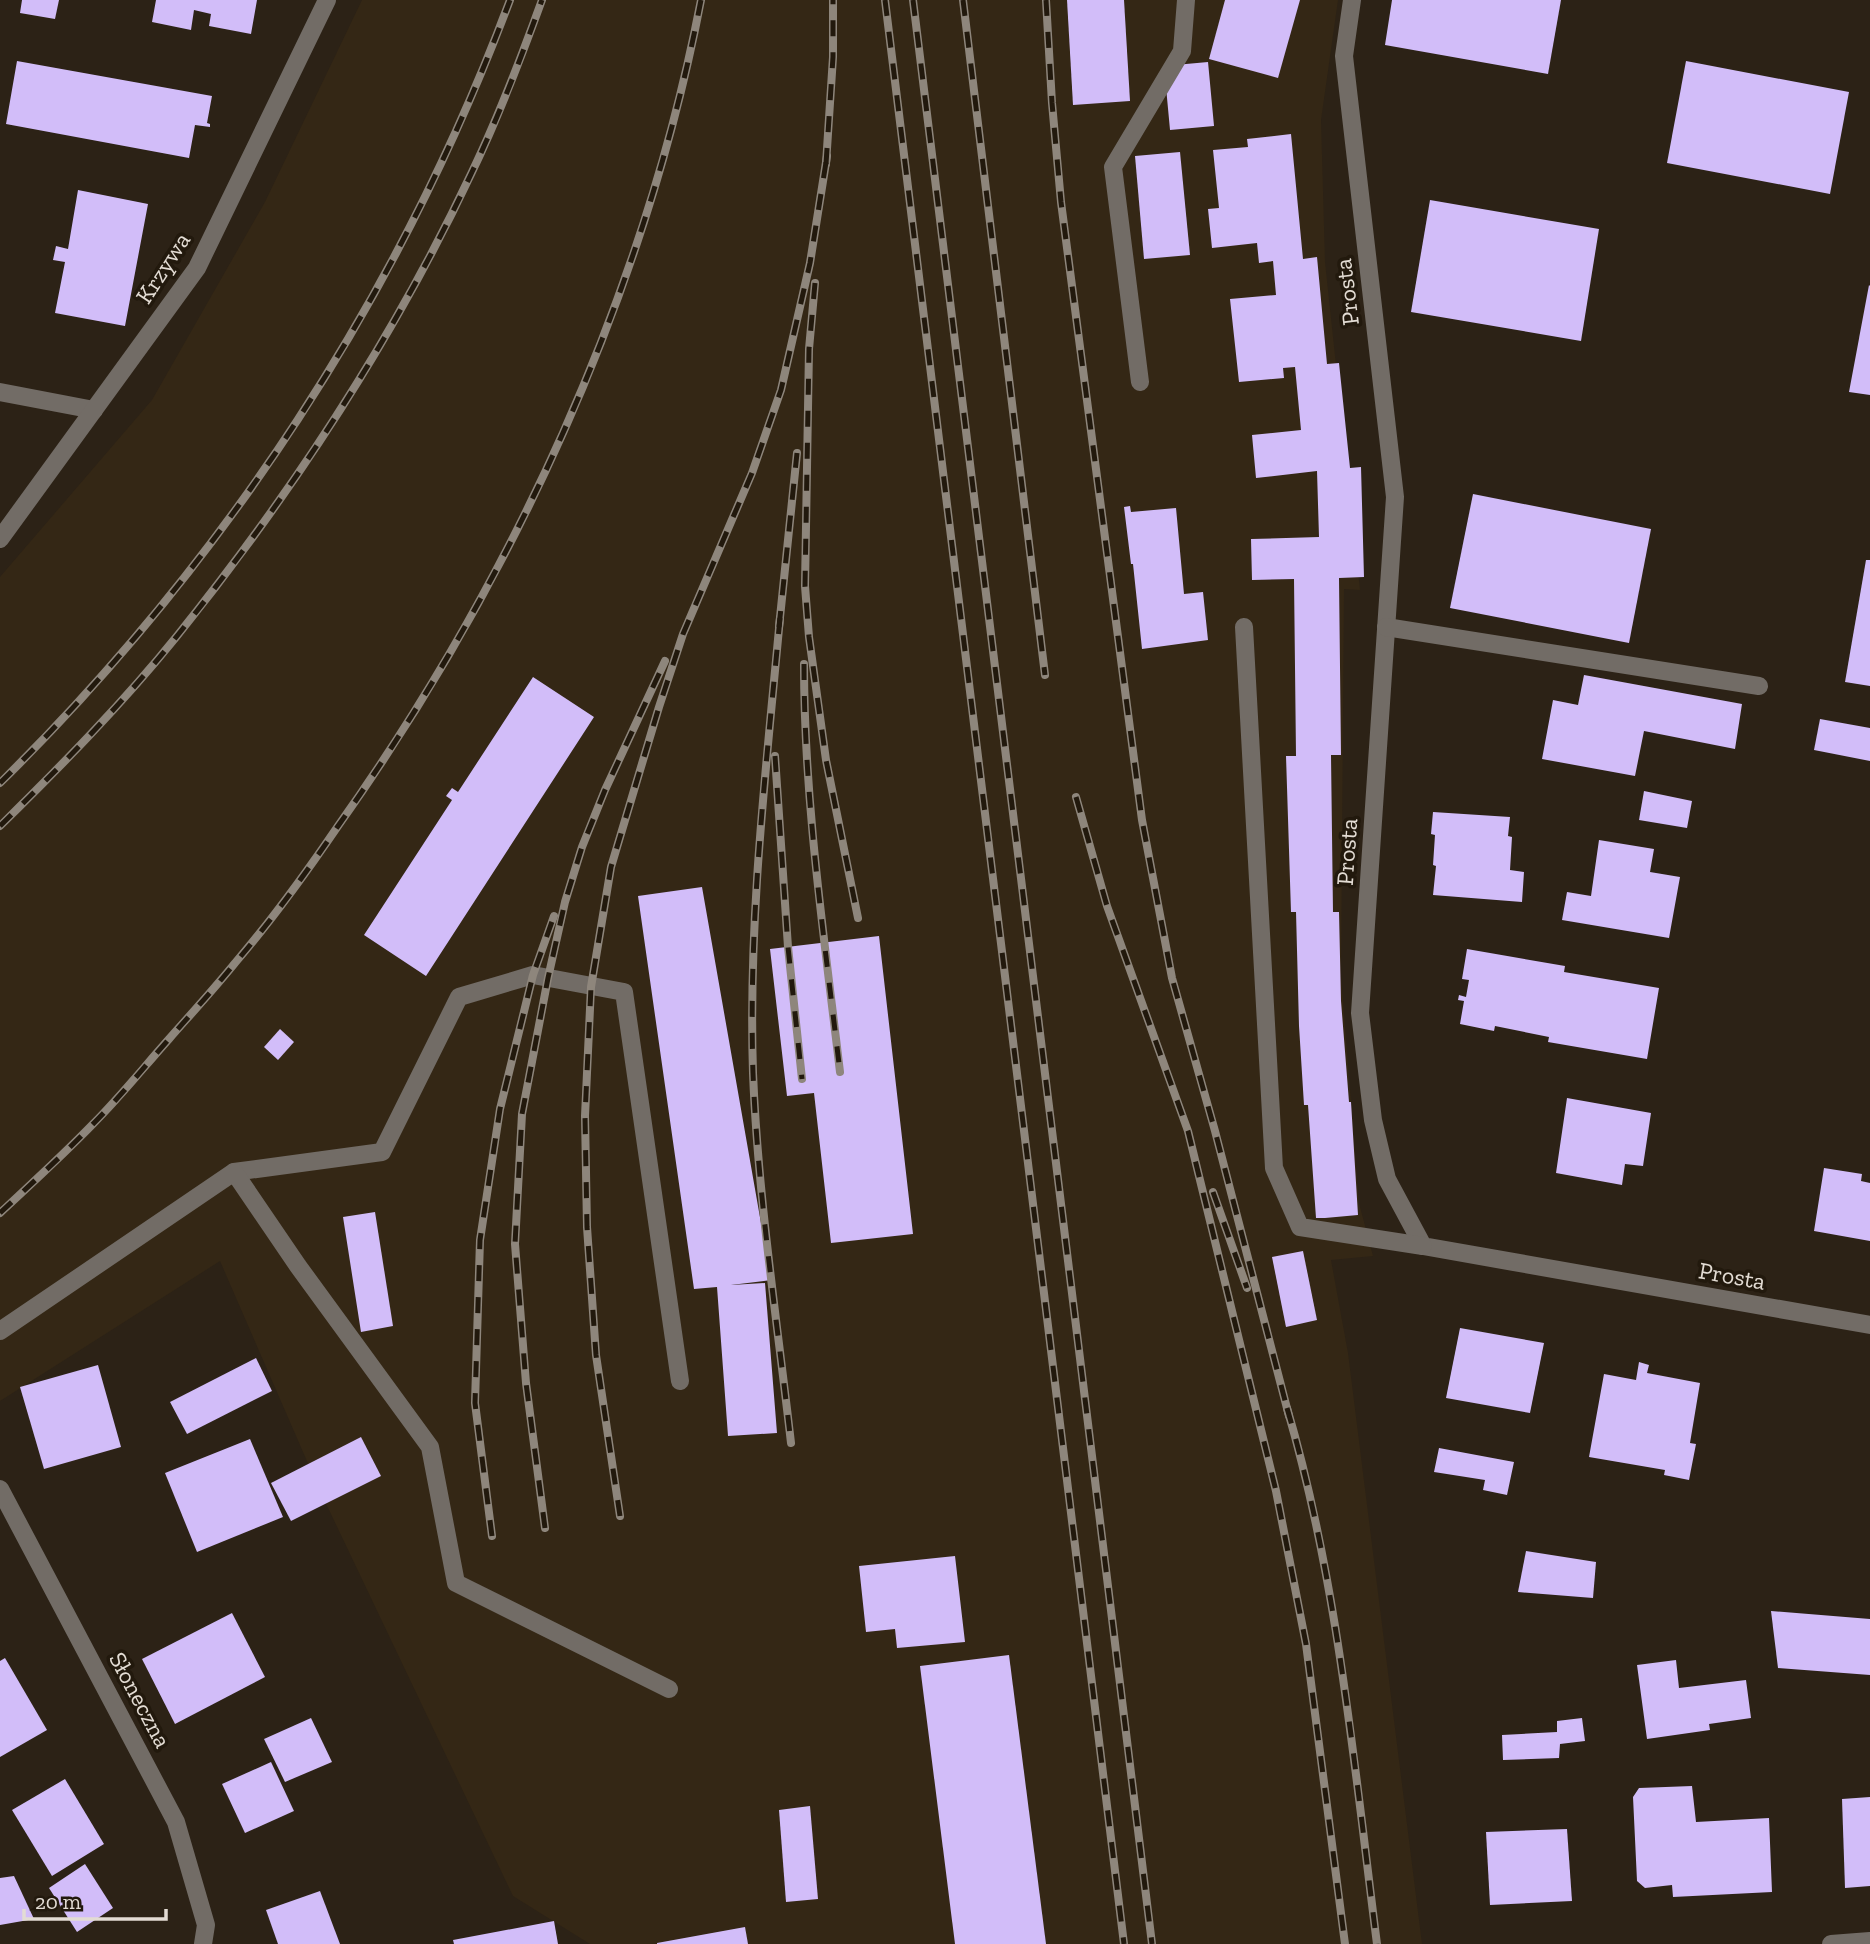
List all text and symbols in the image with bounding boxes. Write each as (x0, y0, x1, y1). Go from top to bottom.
street label: Krzywa (129, 226, 196, 309)
street label: Prosta (1328, 257, 1365, 327)
street label: Prosta (1330, 817, 1363, 886)
street label: Prosta (1696, 1255, 1768, 1296)
street label: Słoneczna (103, 1647, 178, 1753)
scale bar (24, 1878, 166, 1922)
text: 20 m (35, 1889, 81, 1914)

